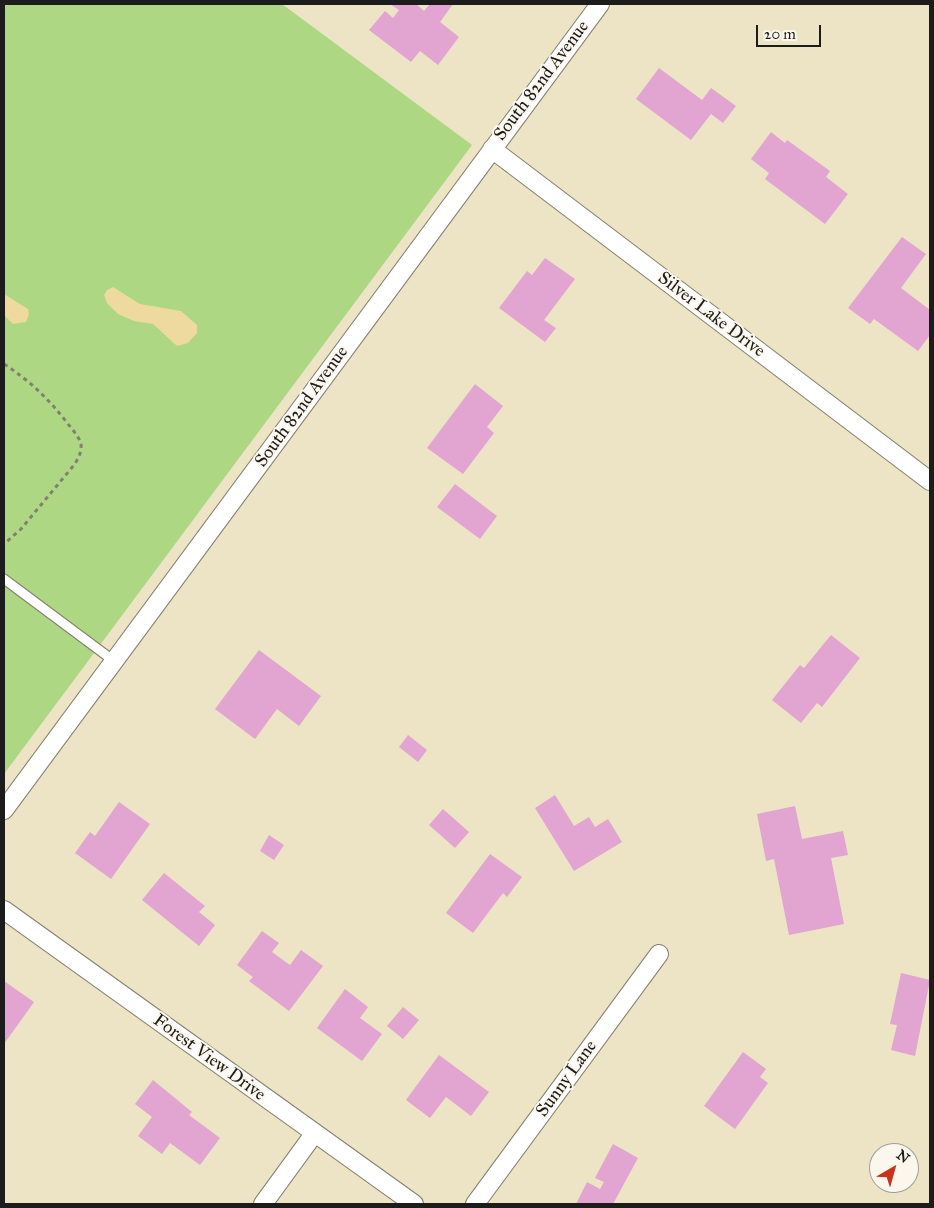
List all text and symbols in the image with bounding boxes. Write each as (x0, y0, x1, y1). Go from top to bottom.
scale bar (759, 15, 824, 47)
street label: South 82nd Avenue (490, 17, 594, 145)
text: 20 m (764, 25, 796, 43)
street label: Silver Lake Drive (653, 268, 769, 362)
street label: South 82nd Avenue (251, 342, 353, 472)
street label: Forest View Drive (149, 1010, 269, 1106)
street label: Sunny Lane (532, 1036, 602, 1122)
north arrow (869, 1143, 919, 1193)
text: N (893, 1146, 913, 1167)

